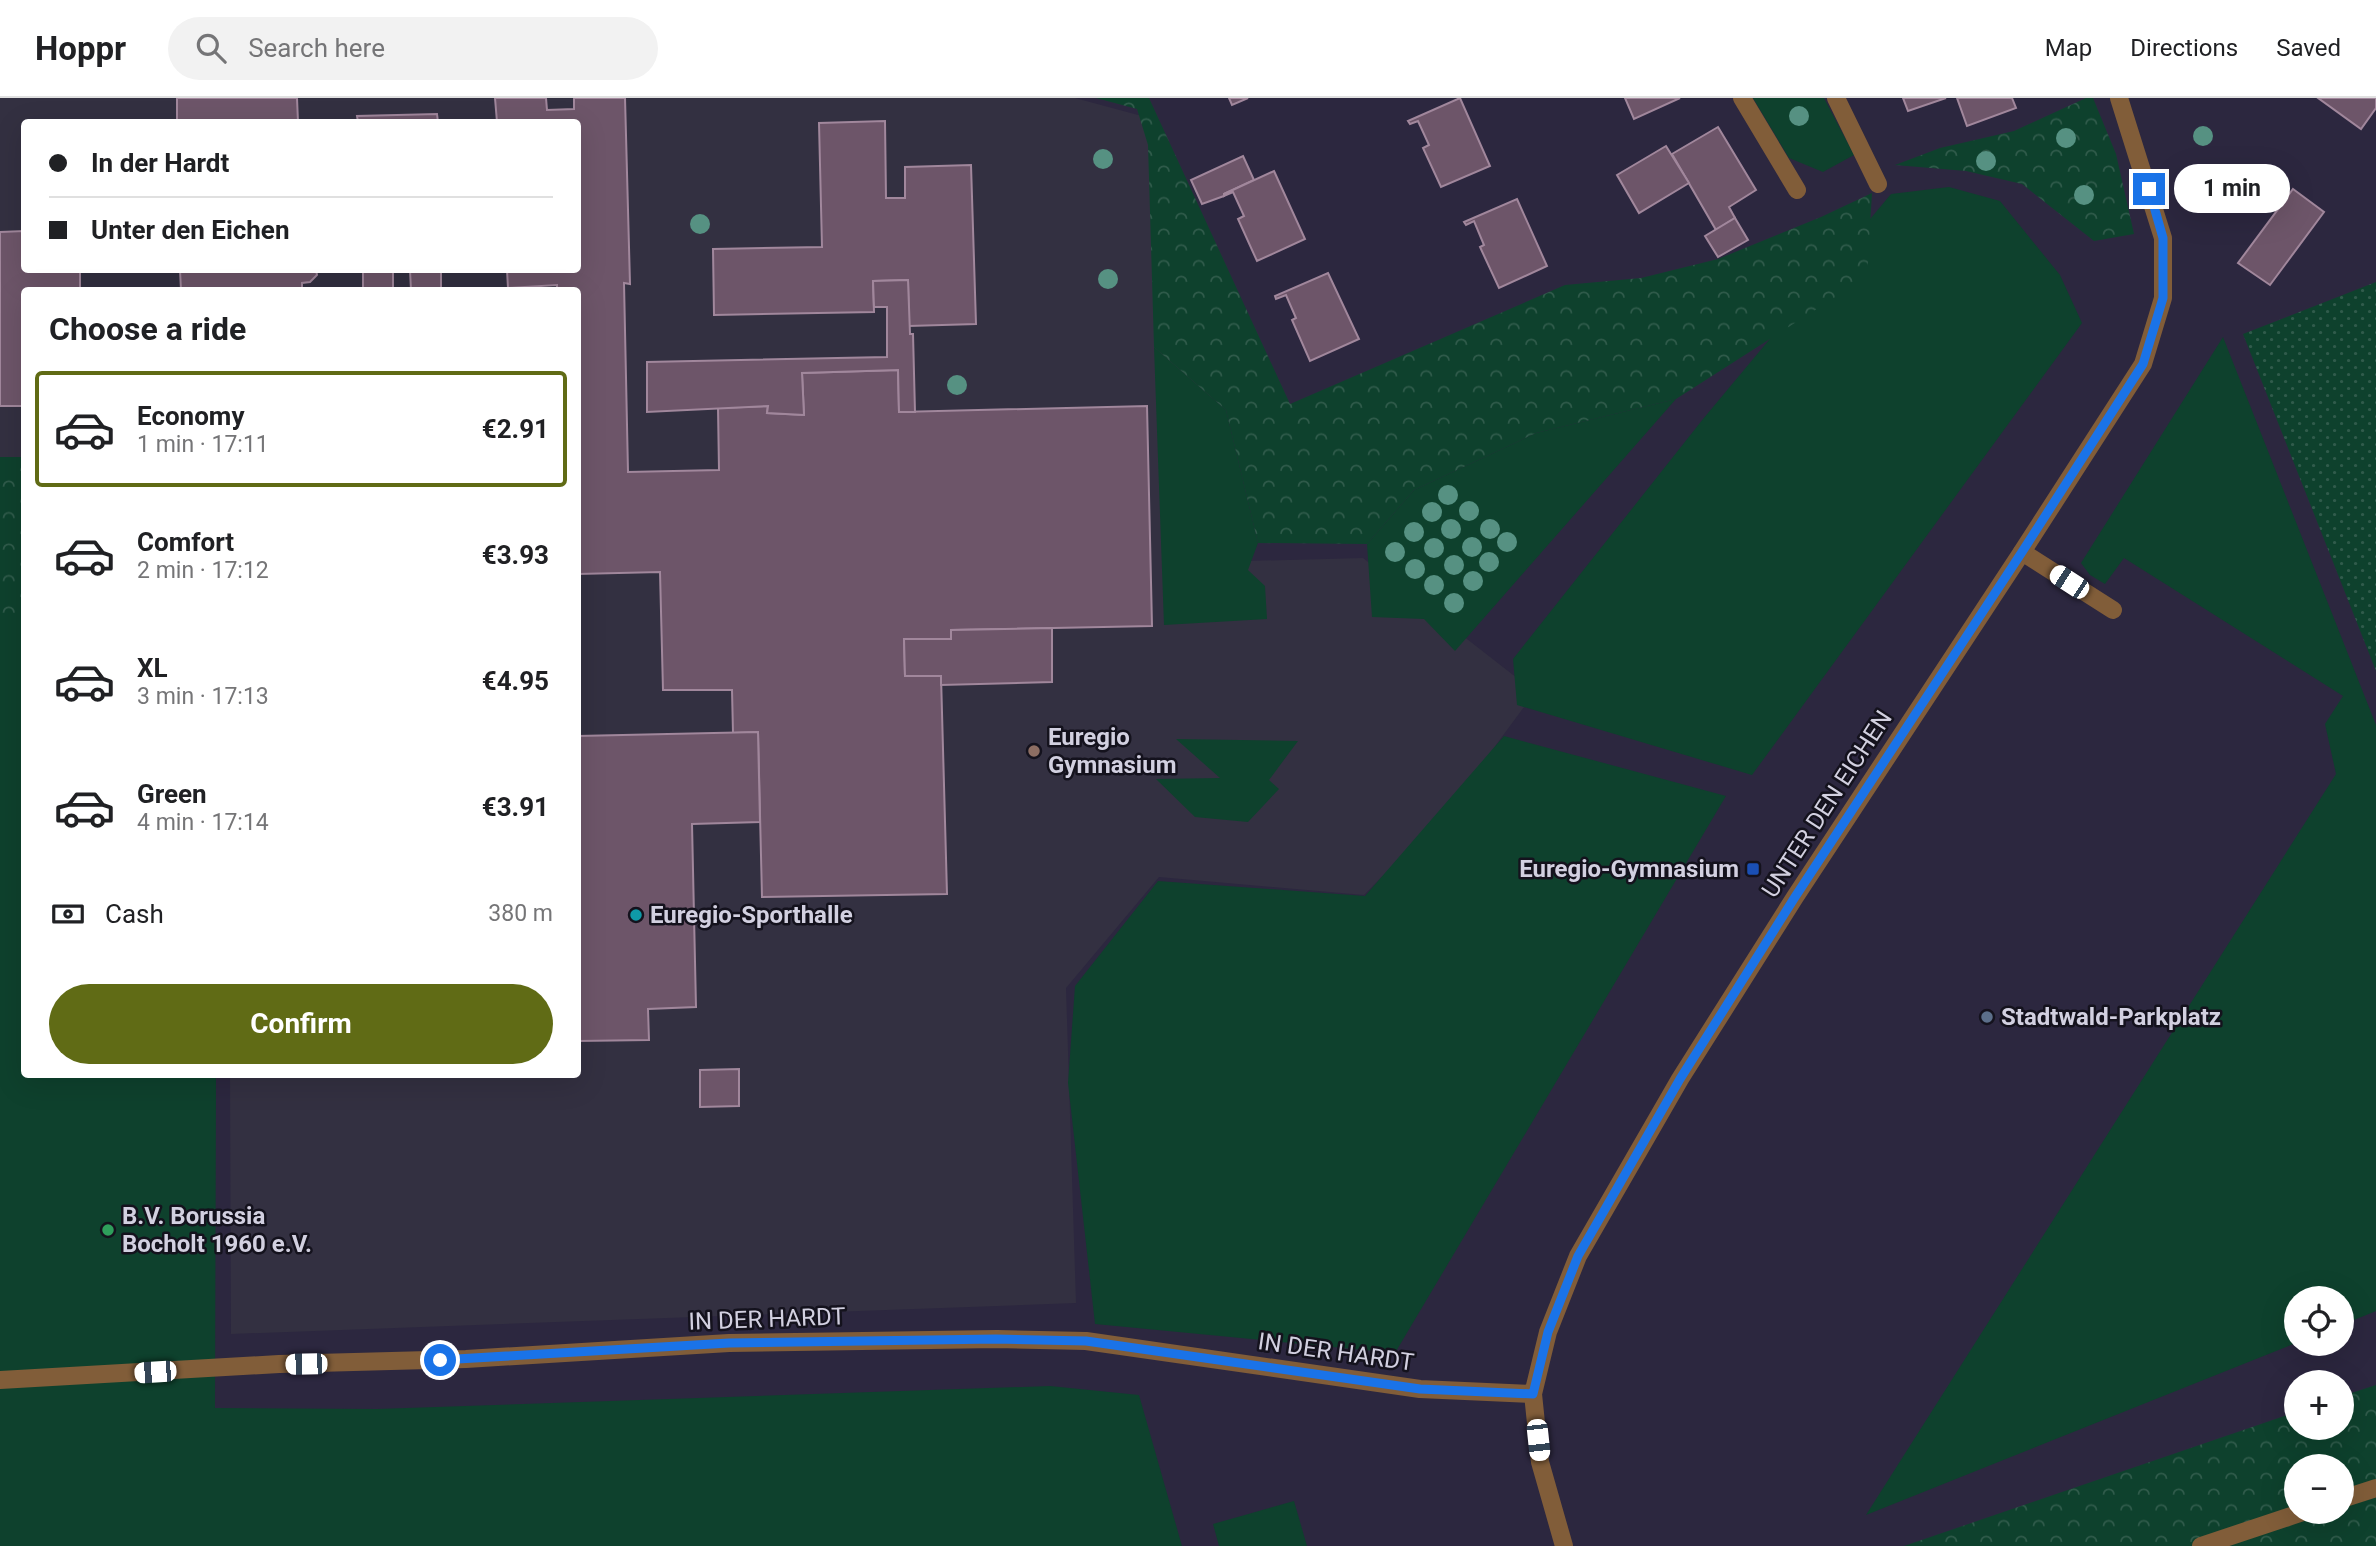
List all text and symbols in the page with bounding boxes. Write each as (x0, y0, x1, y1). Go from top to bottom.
search box (168, 17, 658, 80)
text: Hoppr (35, 29, 126, 68)
icon: search (192, 29, 230, 67)
text: Search here (248, 33, 385, 63)
text: Map (2045, 34, 2092, 62)
text: Directions (2130, 34, 2238, 62)
text: Saved (2276, 34, 2341, 62)
text: In der Hardt (91, 148, 229, 178)
callout: 1 min (2174, 164, 2289, 214)
route end (2133, 173, 2165, 205)
text: 1 min (2203, 175, 2261, 202)
text: Unter den Eichen (91, 215, 289, 245)
text: Choose a ride (49, 310, 246, 348)
icon: car (53, 398, 116, 461)
text: Economy (137, 401, 244, 431)
text: €2.91 (482, 414, 549, 444)
text: 1 min · 17:11 (137, 431, 269, 458)
icon: car (53, 524, 116, 587)
text: Comfort (137, 527, 234, 557)
text: €3.93 (482, 540, 549, 570)
text: 2 min · 17:12 (137, 557, 269, 584)
car (2046, 562, 2093, 602)
icon: car (53, 650, 116, 713)
text: XL (137, 653, 168, 683)
text: €4.95 (482, 666, 549, 696)
text: 3 min · 17:13 (137, 683, 269, 710)
street label: UNTER DEN EICHEN (1756, 705, 1898, 903)
place label: Euregio Gymnasium (1048, 723, 1176, 779)
marker: Euregio Gymnasium (1026, 743, 1042, 759)
icon: car (53, 776, 116, 839)
text: Green (137, 779, 207, 809)
text: €3.91 (482, 792, 549, 822)
text: 4 min · 17:14 (137, 809, 269, 836)
place label: Euregio-Gymnasium (1519, 855, 1739, 883)
marker: Euregio-Gymnasium (1745, 861, 1761, 877)
icon: cash (49, 895, 87, 933)
text: Cash (105, 899, 164, 929)
text: 380 m (488, 900, 553, 927)
place label: Euregio-Sporthalle (650, 901, 853, 929)
marker: Euregio-Sporthalle (628, 907, 644, 923)
button: Confirm (49, 984, 553, 1064)
place label: Stadtwald-Parkplatz (2001, 1003, 2221, 1031)
marker: Stadtwald-Parkplatz (1979, 1009, 1995, 1025)
place label: B.V. Borussia Bocholt 1960 e.V. (122, 1202, 312, 1258)
marker: B.V. Borussia Bocholt 1960 e.V. (100, 1222, 116, 1238)
map controls (2284, 1286, 2354, 1524)
button: locate (2284, 1286, 2354, 1356)
street label: IN DER HARDT (688, 1302, 846, 1336)
street label: IN DER HARDT (1256, 1327, 1416, 1377)
route start (424, 1344, 456, 1376)
car (285, 1353, 328, 1375)
car (134, 1360, 177, 1384)
button: + (2284, 1370, 2354, 1440)
car (1526, 1418, 1551, 1462)
button: − (2284, 1454, 2354, 1524)

